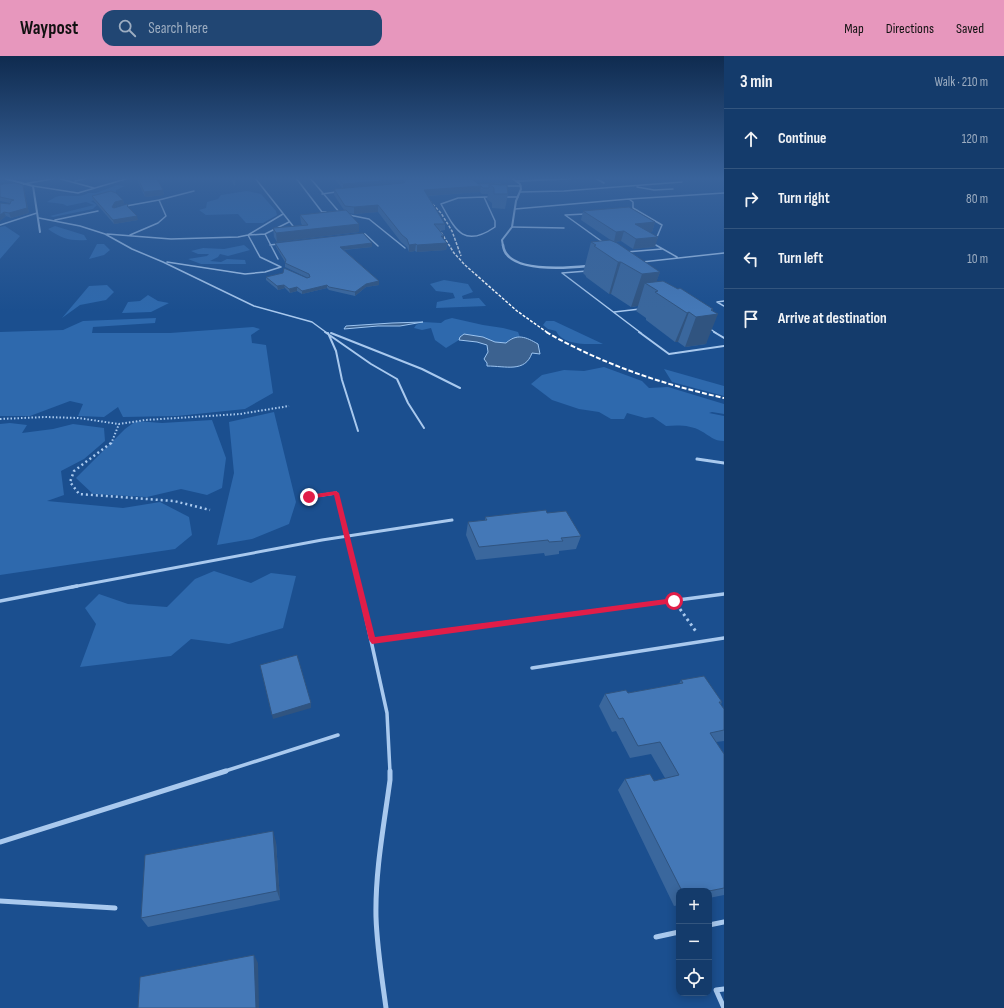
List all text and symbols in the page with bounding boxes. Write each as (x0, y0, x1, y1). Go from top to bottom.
search box (102, 10, 382, 46)
text: Waypost (20, 17, 78, 40)
icon: search (116, 17, 138, 39)
text: Search here (148, 19, 208, 38)
text: Map (844, 20, 864, 37)
text: Directions (886, 20, 934, 37)
text: Saved (956, 20, 984, 37)
text: 3 min (740, 72, 773, 92)
text: Walk · 210 m (935, 74, 988, 90)
icon: ahead (740, 128, 762, 150)
text: Continue (778, 129, 827, 148)
text: 120 m (962, 131, 988, 147)
icon: right (740, 188, 762, 210)
text: Turn right (778, 189, 830, 208)
text: 80 m (966, 191, 988, 207)
icon: left (740, 248, 762, 270)
text: Turn left (778, 249, 823, 268)
text: 10 m (967, 251, 988, 267)
icon: arrive (740, 308, 762, 330)
text: Arrive at destination (778, 309, 887, 328)
route end (300, 488, 318, 506)
route start (665, 592, 683, 610)
map controls (676, 888, 712, 996)
button: + (676, 888, 712, 924)
button: − (676, 924, 712, 960)
button: locate (676, 960, 712, 996)

